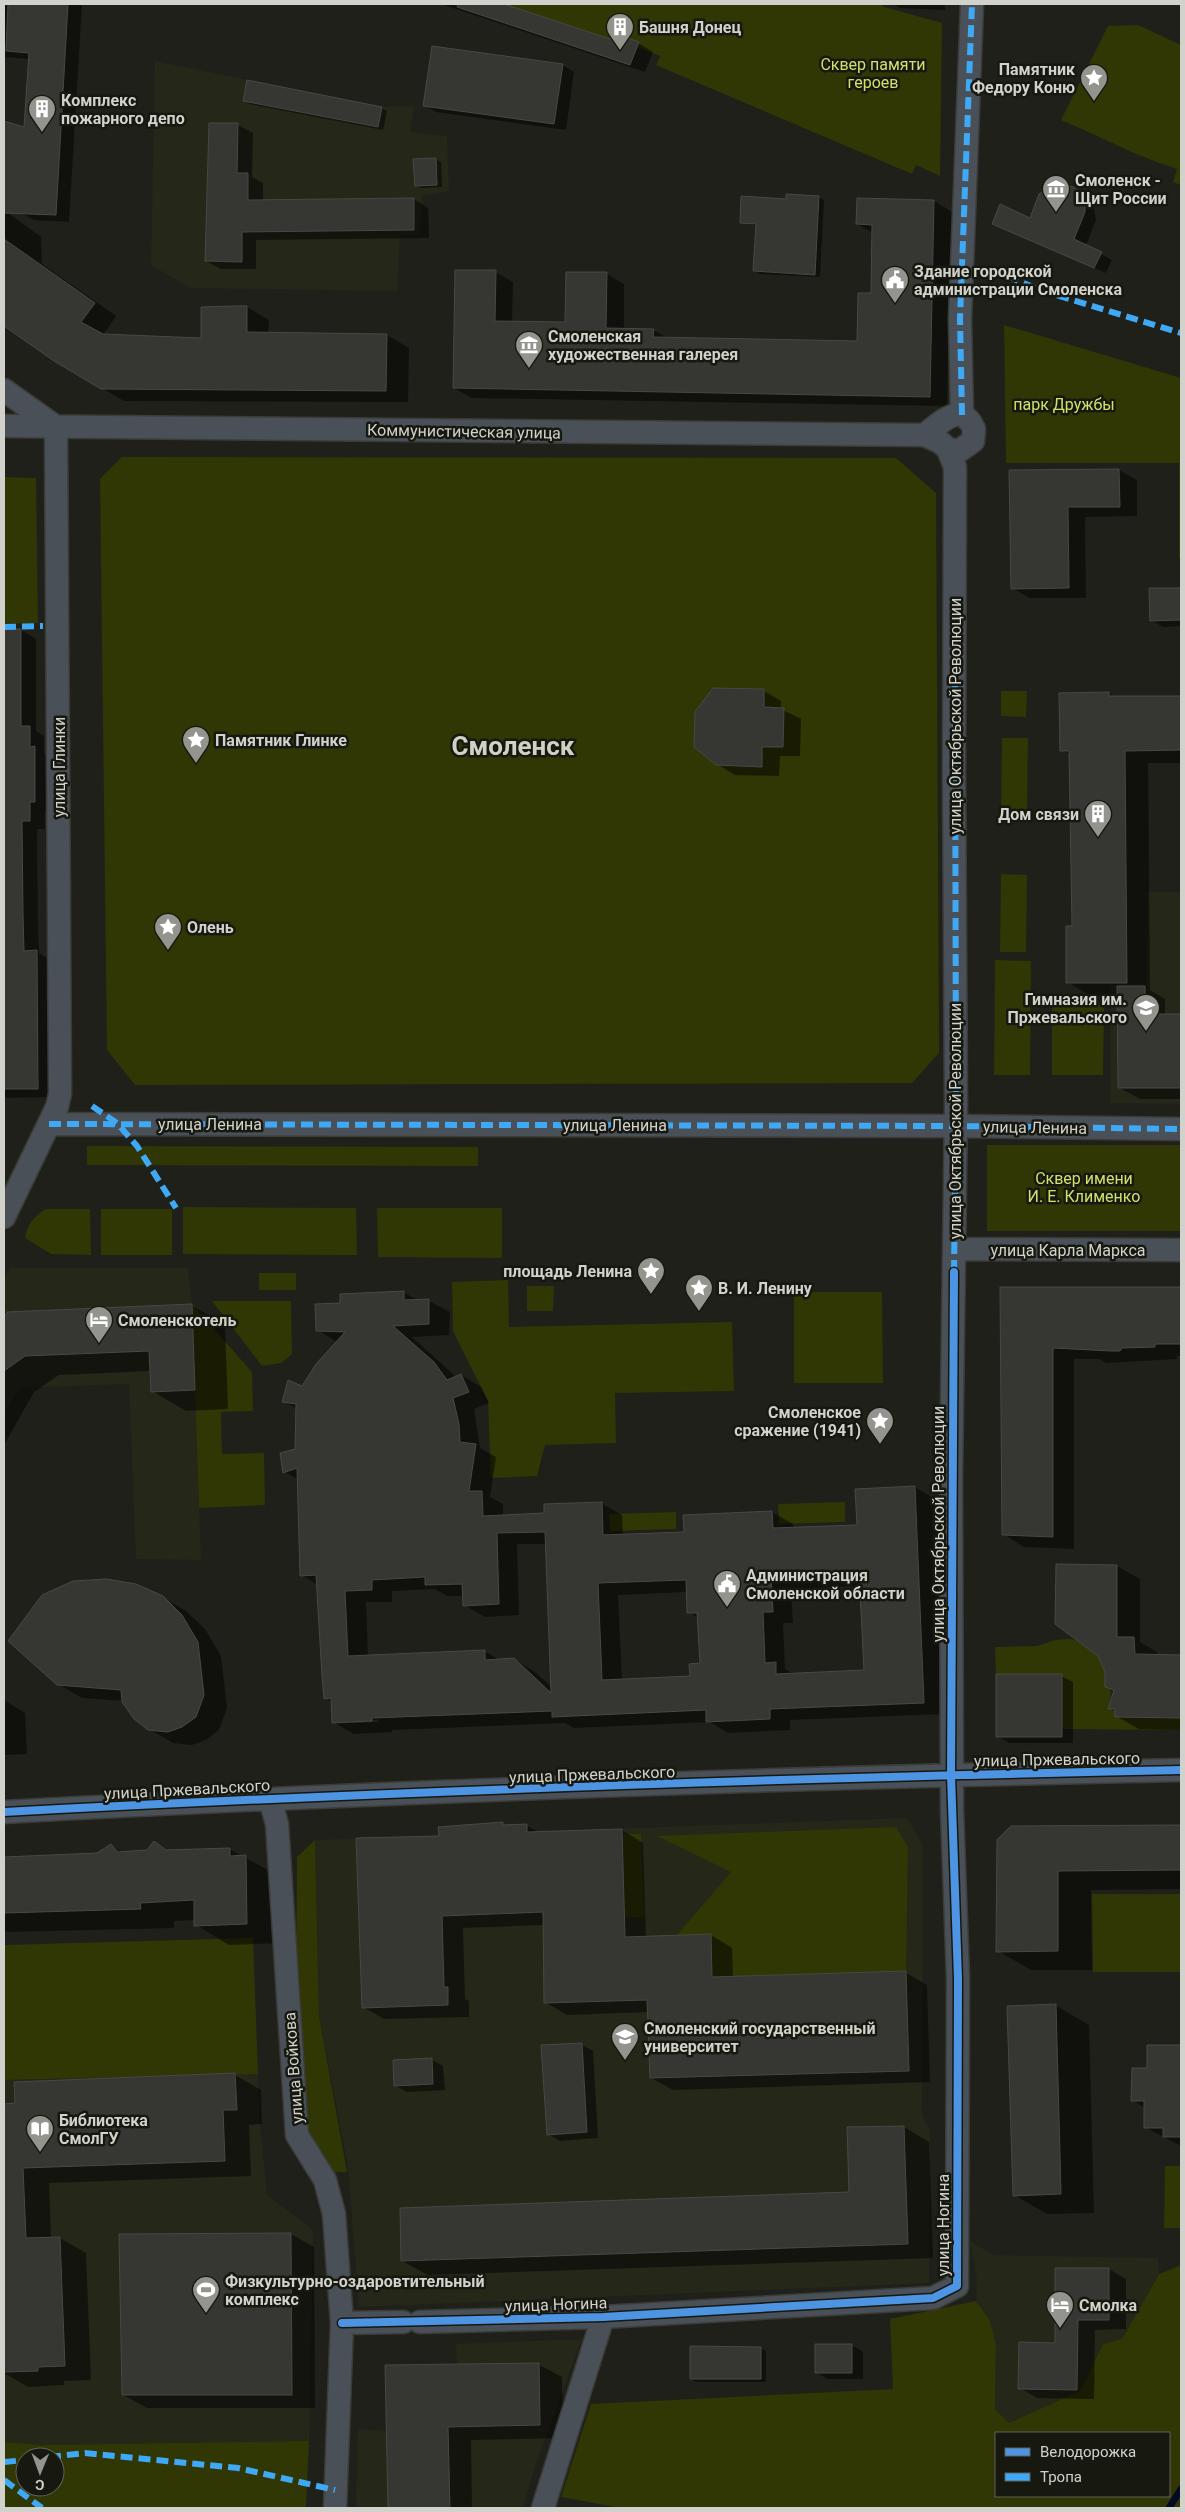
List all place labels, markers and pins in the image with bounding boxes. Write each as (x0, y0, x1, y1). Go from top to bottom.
building icon: Башня Донец (605, 12, 635, 51)
place label: Башня Донец (639, 18, 741, 37)
place label: Памятник Федору Коню (972, 60, 1076, 97)
place icon: Памятник Федору Коню (1079, 63, 1109, 102)
place label: Комплекс пожарного депо (61, 91, 185, 128)
building icon: Комплекс пожарного депо (27, 94, 57, 133)
place label: Смоленск - Щит России (1075, 171, 1167, 208)
museum icon: Смоленск - Щит России (1041, 174, 1071, 213)
place label: Здание городской администрации Смоленска (914, 262, 1122, 299)
public building icon: Здание городской администрации Смоленска (880, 265, 910, 304)
place label: Смоленская художественная галерея (548, 327, 738, 364)
museum icon: Смоленская художественная галерея (514, 330, 544, 369)
place icon: Памятник Глинке (181, 725, 211, 764)
place label: Памятник Глинке (215, 731, 347, 750)
building icon: Дом связи (1083, 799, 1113, 838)
place label: Дом связи (998, 805, 1079, 824)
place icon: Олень (153, 912, 183, 951)
place label: Олень (187, 918, 234, 937)
place label: Гимназия им. Пржевальского (1007, 990, 1127, 1027)
school or university icon: Гимназия им. Пржевальского (1131, 993, 1161, 1032)
place icon: площадь Ленина (636, 1256, 666, 1295)
place label: площадь Ленина (503, 1262, 632, 1281)
place icon: В. И. Ленину (684, 1273, 714, 1312)
place label: В. И. Ленину (718, 1279, 813, 1298)
hotel icon: Смоленскотель (84, 1305, 114, 1344)
place label: Смоленскотель (118, 1311, 236, 1330)
place label: Смоленское сражение (1941) (734, 1403, 861, 1440)
place icon: Смоленское сражение (1941) (865, 1406, 895, 1445)
place label: Администрация Смоленской области (746, 1566, 905, 1603)
public building icon: Администрация Смоленской области (712, 1569, 742, 1608)
place label: Смоленский государственный университет (644, 2019, 876, 2056)
school or university icon: Смоленский государственный университет (610, 2022, 640, 2061)
place label: Библиотека СмолГУ (59, 2111, 148, 2148)
library icon: Библиотека СмолГУ (25, 2114, 55, 2153)
place label: Физкультурно-оздаровтительный комплекс (225, 2272, 485, 2309)
sports icon: Физкультурно-оздаровтительный комплекс (191, 2275, 221, 2314)
hotel icon: Смолка (1045, 2290, 1075, 2329)
place label: Смолка (1079, 2296, 1138, 2315)

